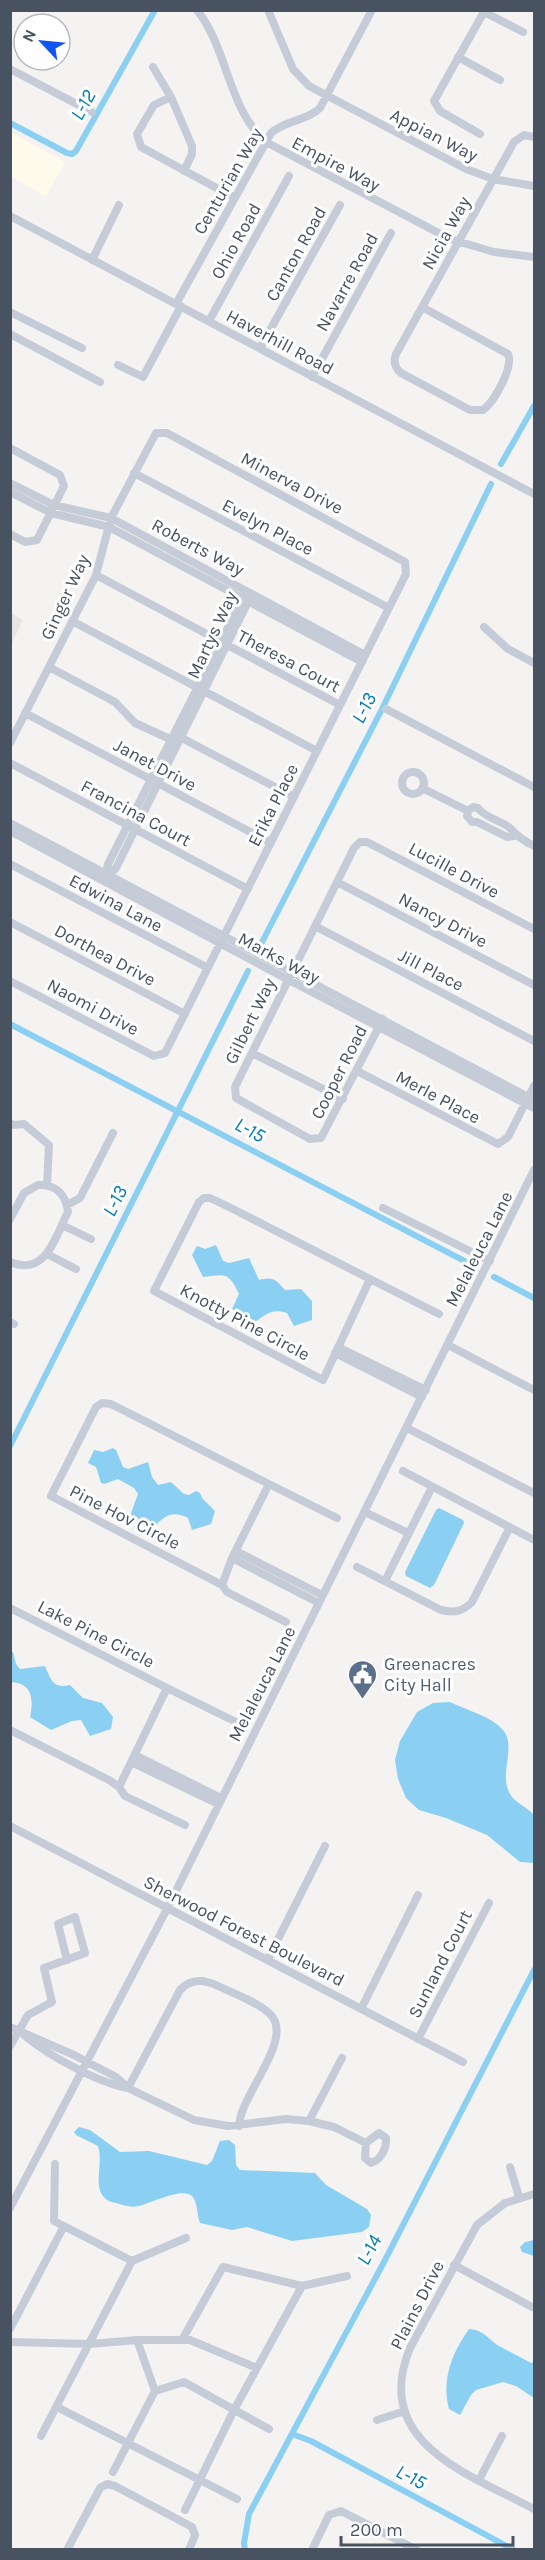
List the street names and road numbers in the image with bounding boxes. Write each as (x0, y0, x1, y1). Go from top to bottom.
street label: Appian Way (386, 103, 482, 167)
street label: Centurian Way (189, 123, 268, 238)
street label: Empire Way (288, 132, 384, 197)
street label: Nicia Way (417, 192, 475, 273)
street label: Ohio Road (206, 199, 266, 283)
street label: Canton Road (261, 203, 331, 305)
street label: Navarre Road (311, 229, 383, 335)
street label: Haverhill Road (222, 304, 338, 380)
street label: Minerva Drive (237, 447, 347, 519)
street label: Evelyn Place (219, 494, 317, 560)
street label: Roberts Way (148, 513, 249, 581)
street label: Ginger Way (36, 550, 95, 643)
street label: Martys Way (182, 587, 242, 682)
street label: Theresa Court (234, 625, 344, 697)
street label: Janet Drive (110, 734, 200, 796)
street label: Erika Place (243, 760, 303, 850)
street label: Francina Court (77, 775, 195, 851)
street label: Lucille Drive (405, 837, 503, 903)
street label: Edwina Lane (66, 869, 166, 937)
street label: Nancy Drive (395, 887, 491, 953)
street label: Dorthea Drive (51, 919, 159, 991)
street label: Marks Way (234, 927, 324, 989)
street label: Jill Place (395, 944, 467, 996)
street label: Naomi Drive (43, 974, 143, 1040)
street label: Gilbert Way (220, 974, 281, 1068)
street label: Cooper Road (306, 1021, 372, 1123)
street label: Merle Place (392, 1065, 484, 1129)
street label: Melaleuca Lane (440, 1188, 518, 1310)
street label: Knotty Pine Circle (176, 1278, 314, 1366)
street label: Pine Hov Circle (66, 1480, 184, 1554)
street label: Lake Pine Circle (34, 1595, 158, 1673)
street label: Melaleuca Lane (223, 1623, 301, 1745)
street label: Sherwood Forest Boulevard (140, 1871, 348, 1991)
street label: Sunland Court (403, 1906, 477, 2022)
street label: Plains Drive (385, 2257, 449, 2353)

